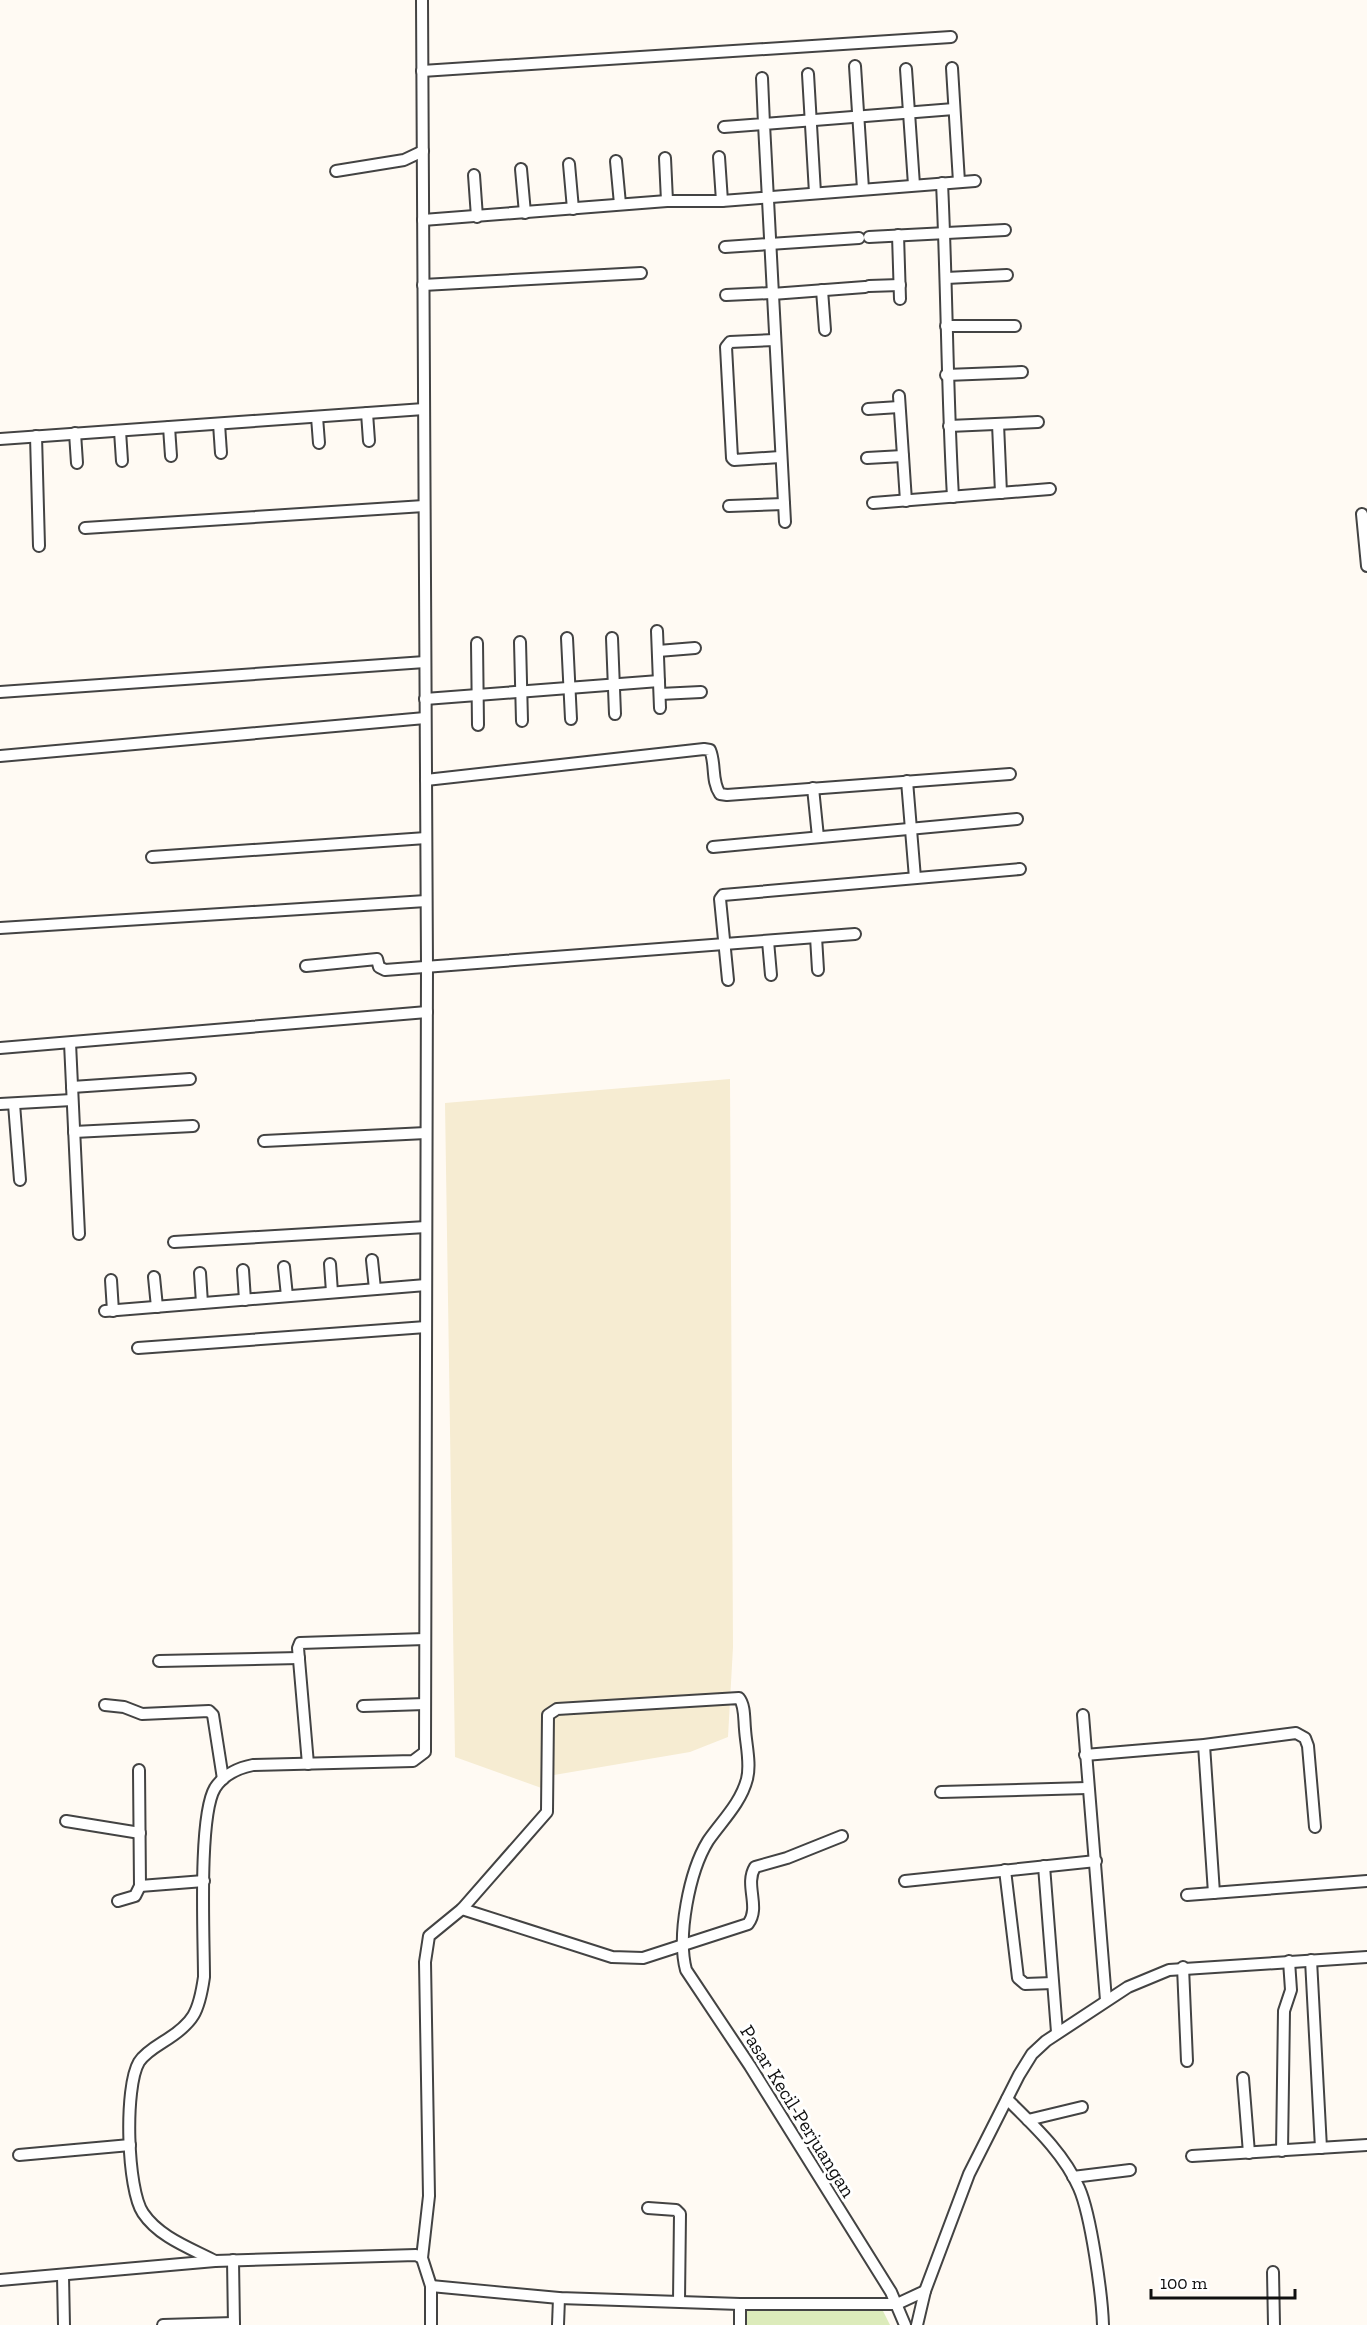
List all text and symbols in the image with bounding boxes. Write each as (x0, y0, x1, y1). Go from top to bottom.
street label: Pasar Kecil-Perjuangan (735, 2020, 861, 2202)
scale bar (1151, 2262, 1295, 2300)
text: 100 m (1160, 2272, 1208, 2294)

